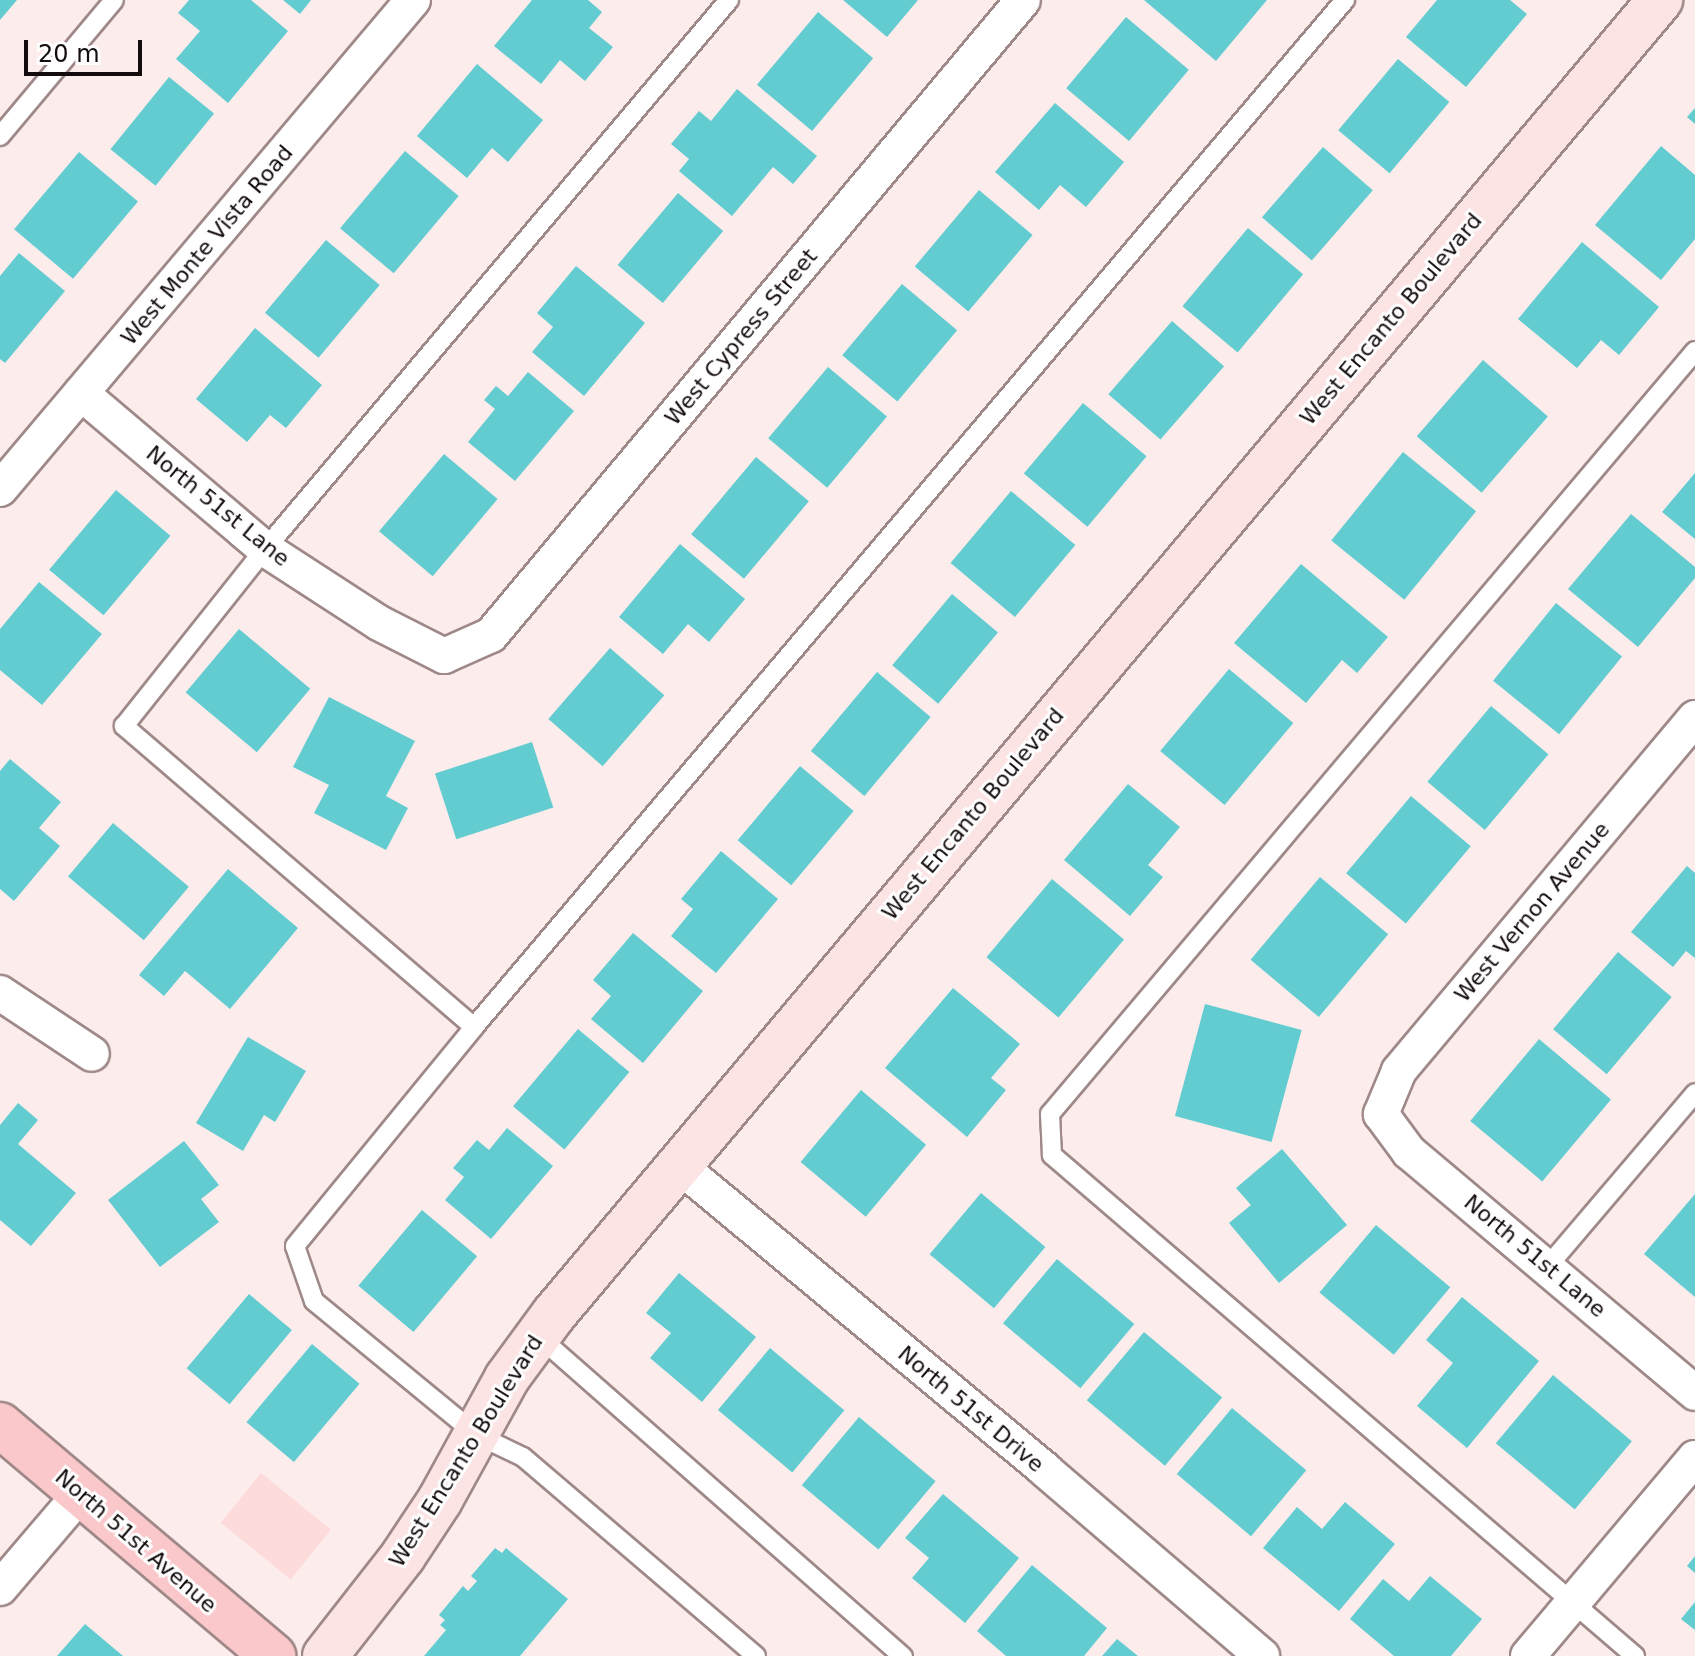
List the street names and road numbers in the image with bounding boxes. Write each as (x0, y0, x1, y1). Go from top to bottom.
street label: West Monte Vista Road (116, 140, 298, 350)
street label: West Encanto Boulevard (1295, 208, 1487, 430)
street label: West Cypress Street (659, 243, 823, 431)
street label: North 51st Lane (141, 440, 295, 572)
street label: West Encanto Boulevard (877, 703, 1069, 925)
street label: West Vernon Avenue (1449, 817, 1615, 1007)
street label: North 51st Lane (1459, 1189, 1611, 1323)
street label: West Encanto Boulevard (384, 1330, 548, 1572)
street label: North 51st Drive (893, 1340, 1049, 1478)
street label: North 51st Avenue (50, 1464, 222, 1618)

